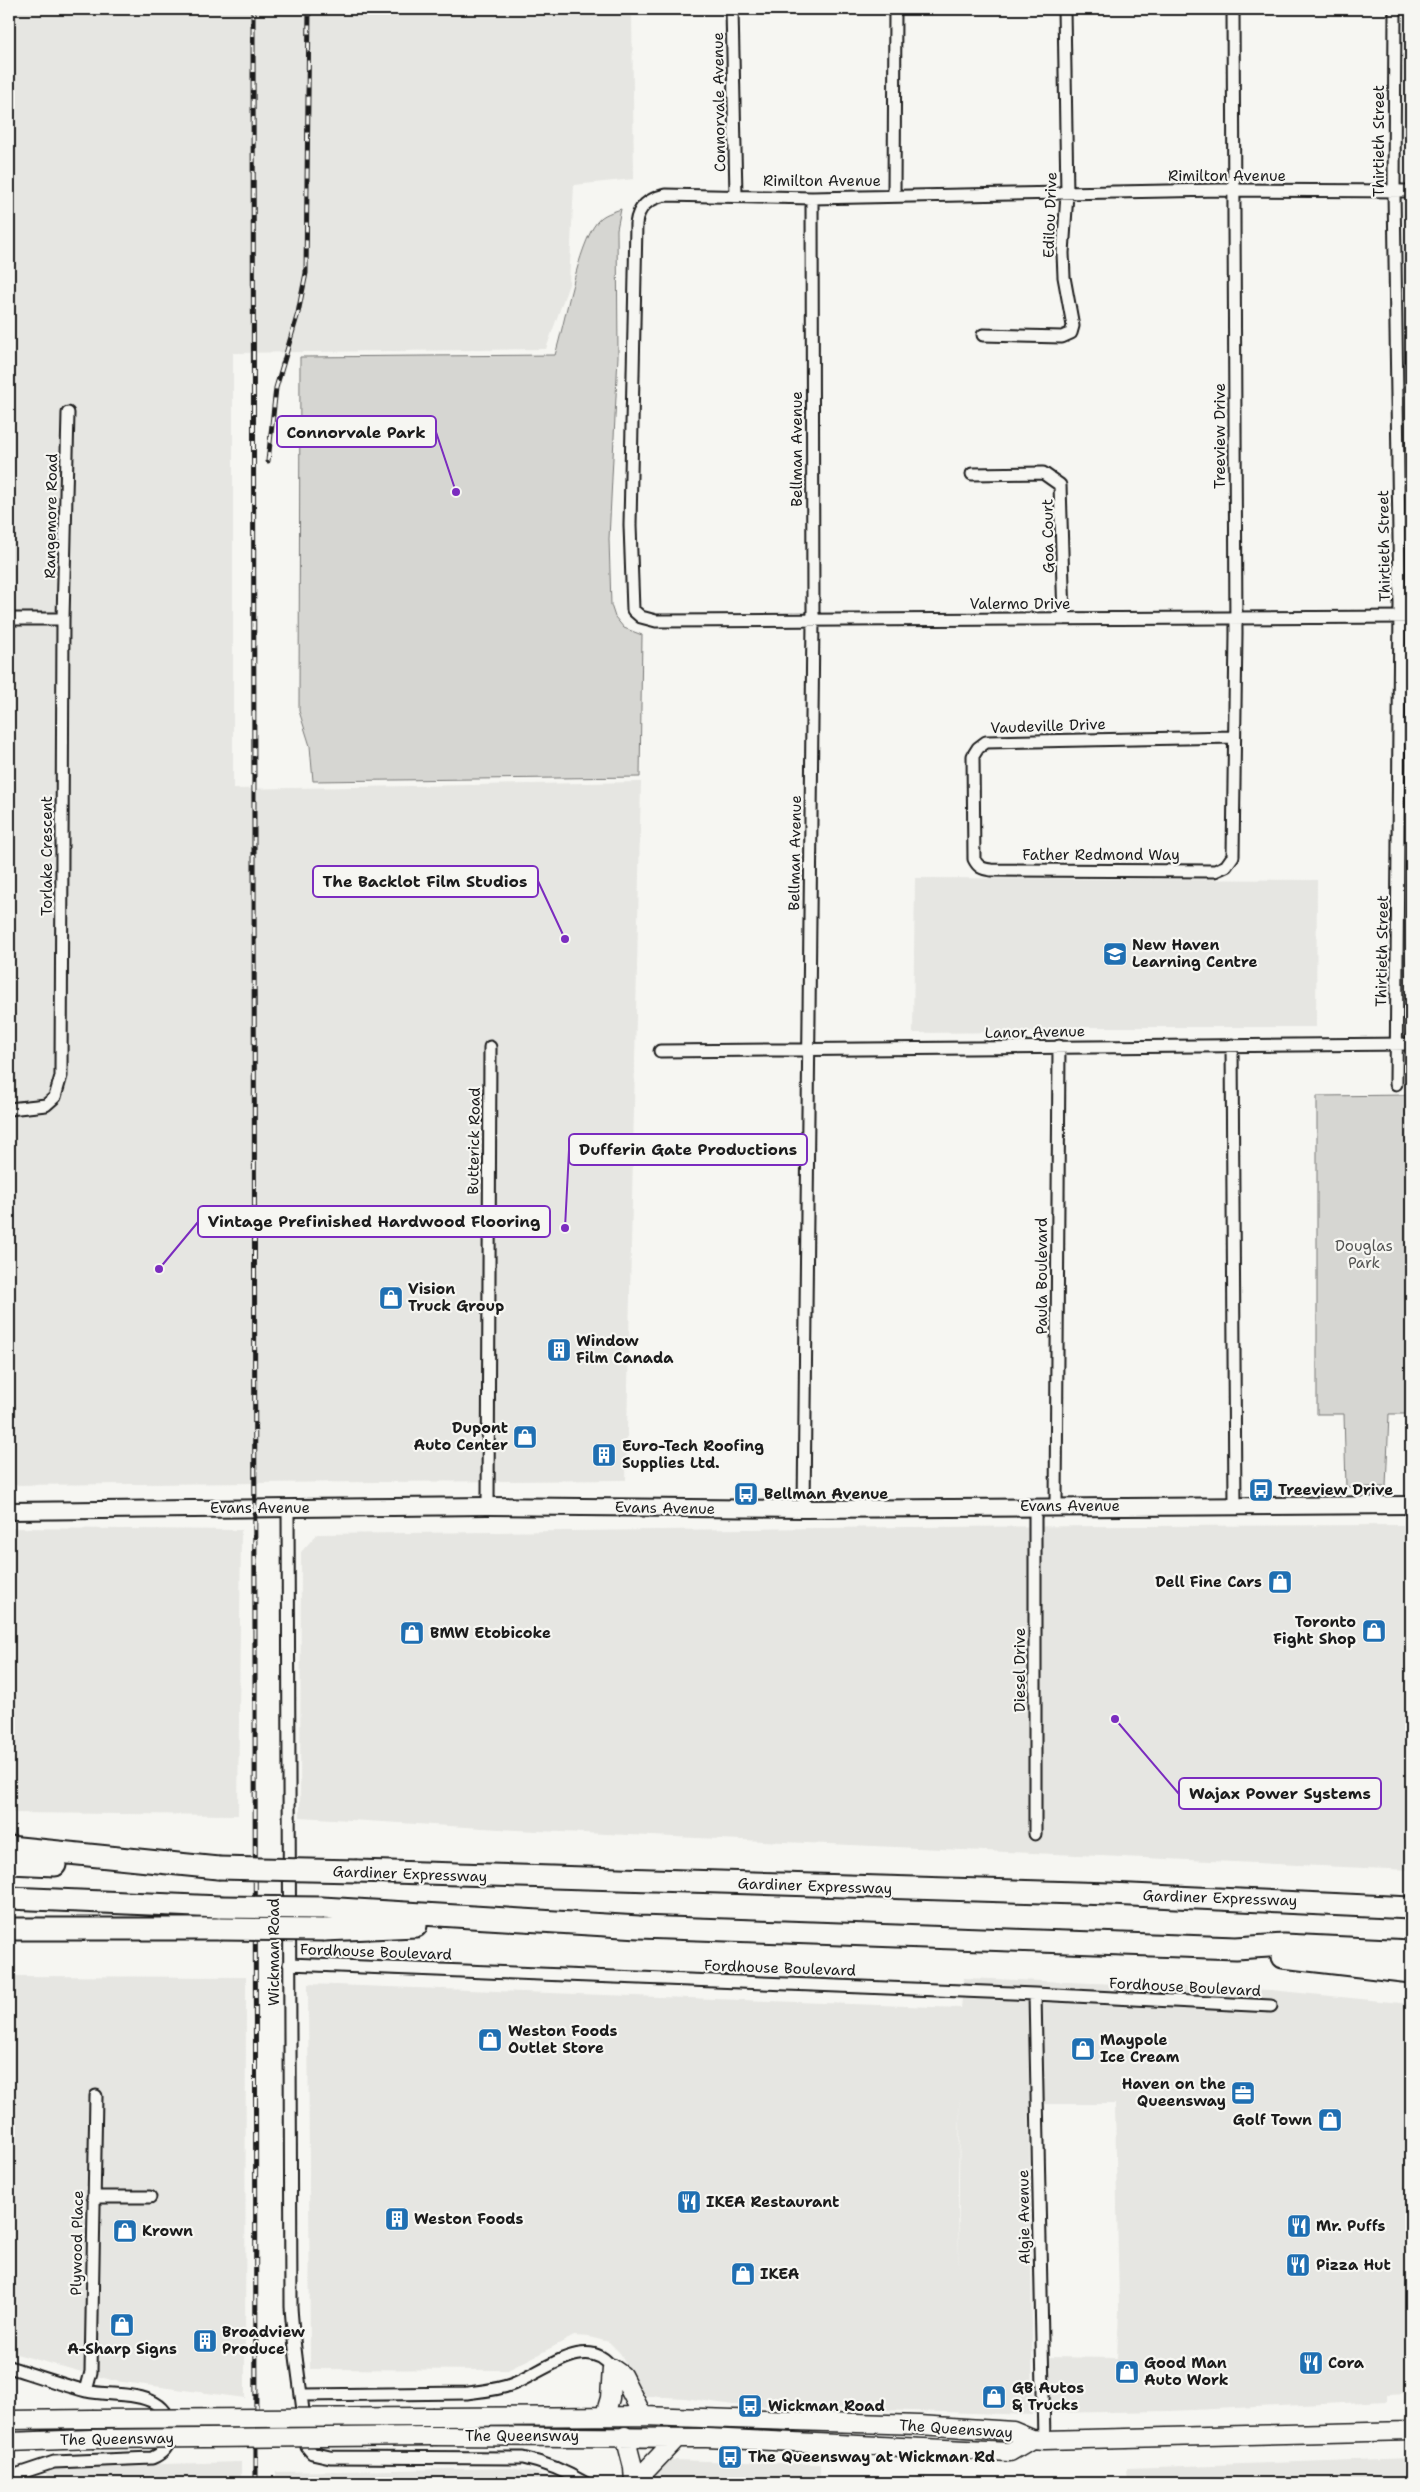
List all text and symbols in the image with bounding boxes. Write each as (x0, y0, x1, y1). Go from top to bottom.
street label: Connorvale Avenue (708, 32, 730, 172)
street label: Thirtieth Street (1369, 85, 1389, 197)
street label: Rimilton Avenue (1168, 166, 1286, 186)
street label: Rimilton Avenue (763, 171, 881, 191)
street label: Edilou Drive (1038, 171, 1062, 259)
street label: Treeview Drive (1210, 383, 1230, 489)
street label: Bellman Avenue (787, 391, 807, 507)
callout: Connorvale Park (277, 416, 436, 447)
text: Connorvale Park (286, 422, 426, 443)
street label: Rangemore Road (40, 453, 62, 579)
street label: Thirtieth Street (1373, 490, 1395, 602)
street label: Goa Court (1037, 499, 1059, 573)
street label: Valermo Drive (969, 594, 1071, 614)
street label: Vaudeville Drive (990, 714, 1106, 738)
street label: Bellman Avenue (784, 795, 806, 911)
street label: Torlake Crescent (37, 796, 57, 916)
street label: Father Redmond Way (1022, 845, 1180, 865)
callout: The Backlot Film Studios (313, 866, 538, 897)
text: The Backlot Film Studios (323, 871, 527, 892)
street label: Thirtieth Street (1371, 895, 1393, 1007)
place label: New Haven Learning Centre (1132, 935, 1258, 972)
school or university icon: New Haven Learning Centre (1102, 941, 1128, 967)
street label: Lanor Avenue (985, 1021, 1085, 1043)
street label: Butterick Road (463, 1087, 485, 1195)
callout: Dufferin Gate Productions (569, 1134, 807, 1165)
text: Dufferin Gate Productions (579, 1139, 797, 1160)
callout: Vintage Prefinished Hardwood Flooring (198, 1206, 550, 1237)
text: Vintage Prefinished Hardwood Flooring (208, 1211, 540, 1232)
street label: Paula Boulevard (1032, 1217, 1052, 1334)
park label: Douglas Park (1335, 1236, 1393, 1273)
place label: Vision Truck Group (408, 1279, 504, 1316)
shop icon: Vision Truck Group (378, 1285, 404, 1311)
place label: Window Film Canada (576, 1331, 674, 1368)
building icon: Window Film Canada (546, 1337, 572, 1363)
place label: Dupont Auto Center (413, 1418, 508, 1455)
shop icon: Dupont Auto Center (512, 1424, 538, 1450)
place label: Euro-Tech Roofing Supplies Ltd. (622, 1436, 764, 1473)
building icon: Euro-Tech Roofing Supplies Ltd. (591, 1442, 617, 1468)
bus stop icon: Treeview Drive (1248, 1477, 1274, 1503)
place label: Treeview Drive (1278, 1480, 1393, 1500)
bus stop icon: Bellman Avenue (733, 1481, 759, 1507)
place label: Bellman Avenue (764, 1484, 888, 1504)
street label: Evans Avenue (1020, 1496, 1120, 1516)
street label: Evans Avenue (615, 1497, 715, 1519)
street label: Evans Avenue (210, 1498, 310, 1518)
shop icon: Dell Fine Cars (1267, 1569, 1293, 1595)
place label: Dell Fine Cars (1155, 1572, 1262, 1592)
place label: Toronto Fight Shop (1273, 1612, 1356, 1649)
shop icon: Toronto Fight Shop (1361, 1618, 1387, 1644)
shop icon: BMW Etobicoke (399, 1620, 425, 1646)
place label: BMW Etobicoke (430, 1623, 551, 1643)
street label: Diesel Drive (1010, 1628, 1030, 1712)
callout: Wajax Power Systems (1179, 1778, 1381, 1809)
text: Wajax Power Systems (1189, 1783, 1371, 1804)
street label: Gardiner Expressway (332, 1861, 488, 1887)
street label: Gardiner Expressway (737, 1873, 893, 1899)
street label: Gardiner Expressway (1142, 1885, 1298, 1911)
street label: Wickman Road (264, 1897, 284, 2006)
street label: Fordhouse Boulevard (300, 1939, 453, 1965)
street label: Fordhouse Boulevard (704, 1955, 857, 1981)
street label: Fordhouse Boulevard (1108, 1973, 1262, 2001)
place label: Weston Foods Outlet Store (508, 2021, 618, 2058)
shop icon: Weston Foods Outlet Store (477, 2027, 503, 2053)
place label: Maypole Ice Cream (1100, 2030, 1180, 2067)
shop icon: Maypole Ice Cream (1070, 2036, 1096, 2062)
place label: Haven on the Queensway (1122, 2074, 1226, 2111)
office icon: Haven on the Queensway (1230, 2080, 1256, 2106)
shop icon: Golf Town (1317, 2107, 1343, 2133)
place label: Golf Town (1233, 2110, 1312, 2130)
street label: Algie Avenue (1013, 2170, 1035, 2264)
restaurant icon: IKEA Restaurant (676, 2189, 702, 2215)
street label: Plywood Place (66, 2190, 88, 2296)
place label: IKEA Restaurant (706, 2192, 839, 2212)
building icon: Weston Foods (384, 2206, 410, 2232)
place label: Weston Foods (414, 2209, 524, 2229)
restaurant icon: Mr. Puffs (1286, 2213, 1312, 2239)
place label: Mr. Puffs (1316, 2216, 1385, 2236)
shop icon: Krown (112, 2218, 138, 2244)
place label: Krown (142, 2221, 193, 2241)
restaurant icon: Pizza Hut (1285, 2252, 1311, 2278)
place label: Pizza Hut (1316, 2255, 1391, 2275)
shop icon: IKEA (730, 2261, 756, 2287)
place label: IKEA (760, 2264, 800, 2284)
shop icon: A-Sharp Signs (109, 2312, 135, 2338)
place label: Broadview Produce (222, 2322, 305, 2359)
building icon: Broadview Produce (192, 2328, 218, 2354)
place label: A-Sharp Signs (67, 2339, 177, 2359)
restaurant icon: Cora (1298, 2350, 1324, 2376)
place label: Good Man Auto Work (1144, 2353, 1229, 2390)
place label: Cora (1328, 2353, 1365, 2373)
shop icon: Good Man Auto Work (1114, 2359, 1140, 2385)
place label: GB Autos & Trucks (1012, 2378, 1084, 2415)
shop icon: GB Autos & Trucks (981, 2384, 1007, 2410)
bus stop icon: Wickman Road (737, 2393, 763, 2419)
place label: Wickman Road (768, 2396, 885, 2416)
street label: The Queensway (898, 2415, 1014, 2443)
street label: The Queensway (465, 2426, 579, 2446)
street label: The Queensway (60, 2428, 174, 2450)
bus stop icon: The Queensway at Wickman Rd (717, 2444, 743, 2470)
place label: The Queensway at Wickman Rd (748, 2447, 995, 2467)

